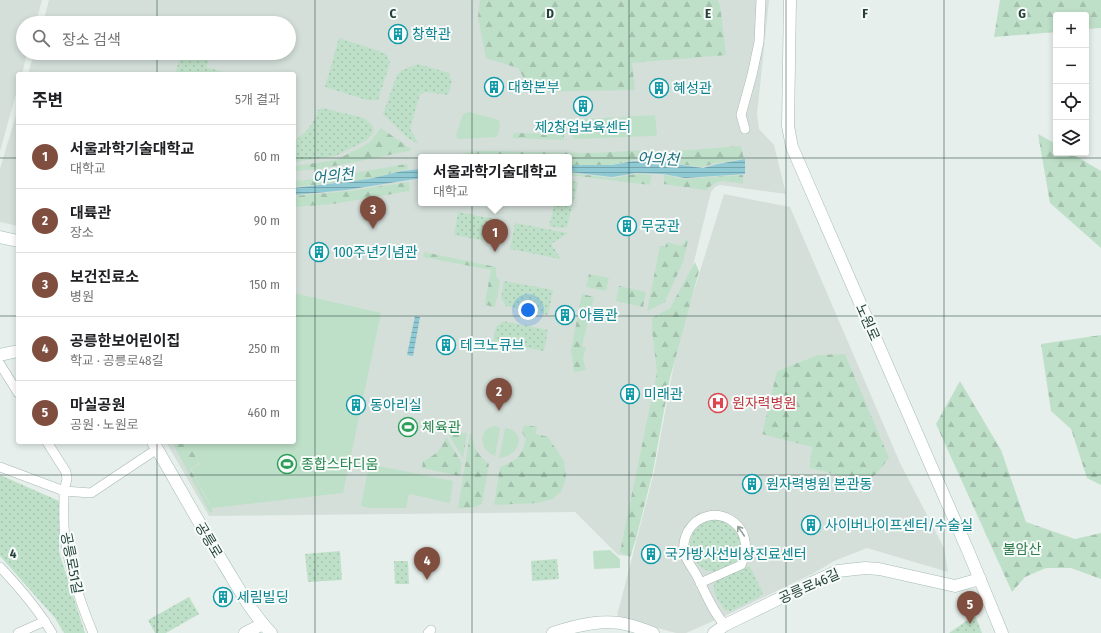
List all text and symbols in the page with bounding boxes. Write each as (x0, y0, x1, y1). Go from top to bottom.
text: C (390, 6, 397, 21)
text: D (546, 6, 554, 21)
text: E (705, 6, 711, 21)
text: F (862, 6, 868, 21)
text: G (1018, 6, 1026, 21)
map controls (1053, 12, 1089, 156)
button: + (1053, 12, 1089, 48)
search box (16, 16, 296, 60)
building icon: 창학관 (387, 23, 409, 45)
place label: 창학관 (412, 26, 451, 43)
icon: search (30, 27, 52, 49)
text: 장소 검색 (62, 31, 121, 49)
button: − (1053, 48, 1089, 84)
building icon: 대학본부 (483, 76, 505, 98)
building icon: 혜성관 (648, 77, 670, 99)
place label: 대학본부 (508, 79, 560, 96)
place label: 혜성관 (673, 80, 712, 97)
button: locate (1053, 84, 1089, 120)
text: 주변 (32, 90, 63, 111)
text: 5개 결과 (235, 92, 280, 107)
building icon: 제2창업보육센터 (572, 95, 594, 117)
place label: 제2창업보육센터 (535, 119, 631, 136)
button: layers (1053, 120, 1089, 156)
text: 서울과학기술대학교 (70, 140, 194, 158)
text: 1 (42, 149, 48, 164)
text: 60 m (254, 149, 280, 164)
water label: 어의천 (637, 149, 681, 169)
popup (418, 154, 572, 206)
text: 대학교 (70, 161, 106, 176)
text: 서울과학기술대학교 (433, 163, 557, 181)
water label: 어의천 (311, 165, 357, 187)
text: 대학교 (433, 184, 469, 199)
pin: 3 (360, 196, 386, 229)
text: 대륙관 (70, 204, 111, 222)
text: 2 (42, 213, 48, 228)
text: 90 m (254, 213, 280, 228)
building icon: 무궁관 (616, 215, 638, 237)
place label: 무궁관 (641, 218, 680, 235)
pin: 1 (482, 219, 508, 252)
text: 장소 (70, 225, 94, 240)
building icon: 100주년기념관 (308, 241, 330, 263)
place label: 100주년기념관 (333, 244, 418, 261)
text: 보건진료소 (70, 268, 139, 286)
text: 3 (42, 277, 48, 292)
text: 150 m (249, 277, 280, 292)
text: 병원 (70, 289, 94, 304)
your location (518, 300, 538, 320)
street label: 노원로 (852, 301, 883, 343)
building icon: 아름관 (554, 304, 576, 326)
place label: 아름관 (579, 307, 618, 324)
text: 공릉한보어린이집 (70, 332, 180, 350)
building icon: 테크노큐브 (435, 334, 457, 356)
place label: 테크노큐브 (460, 337, 525, 354)
text: 4 (42, 341, 48, 356)
text: 250 m (248, 341, 280, 356)
text: 학교 · 공릉로48길 (70, 353, 163, 368)
pin: 2 (486, 378, 512, 411)
building icon: 미래관 (619, 383, 641, 405)
place label: 미래관 (644, 386, 683, 403)
hospital icon: 원자력병원 (707, 392, 729, 414)
building icon: 동아리실 (345, 394, 367, 416)
place label: 원자력병원 (732, 395, 796, 412)
text: 마실공원 (70, 396, 125, 414)
place label: 동아리실 (370, 397, 422, 414)
text: 5 (42, 405, 48, 420)
text: 460 m (247, 405, 280, 420)
sports icon: 체육관 (397, 416, 419, 438)
text: 공원 · 노원로 (70, 417, 139, 432)
place label: 체육관 (422, 419, 461, 436)
sports icon: 종합스타디움 (276, 453, 298, 475)
place label: 종합스타디움 (301, 456, 378, 473)
building icon: 원자력병원 본관동 (741, 473, 763, 495)
place label: 원자력병원 본관동 (766, 476, 872, 493)
building icon: 사이버나이프센터/수술실 (800, 514, 822, 536)
place label: 사이버나이프센터/수술실 (825, 517, 973, 534)
street label: 공릉로 (191, 519, 226, 561)
one-way arrow (737, 525, 745, 536)
street label: 공릉로51길 (57, 531, 86, 596)
park label: 불암산 (1003, 541, 1041, 558)
building icon: 국가방사선비상진료센터 (640, 543, 662, 565)
text: 4 (10, 546, 17, 561)
place label: 국가방사선비상진료센터 (665, 546, 807, 563)
pin: 4 (414, 547, 440, 580)
street label: 공릉로46길 (776, 565, 842, 607)
building icon: 세림빌딩 (212, 586, 234, 608)
place label: 세림빌딩 (237, 589, 289, 606)
pin: 5 (957, 591, 983, 624)

